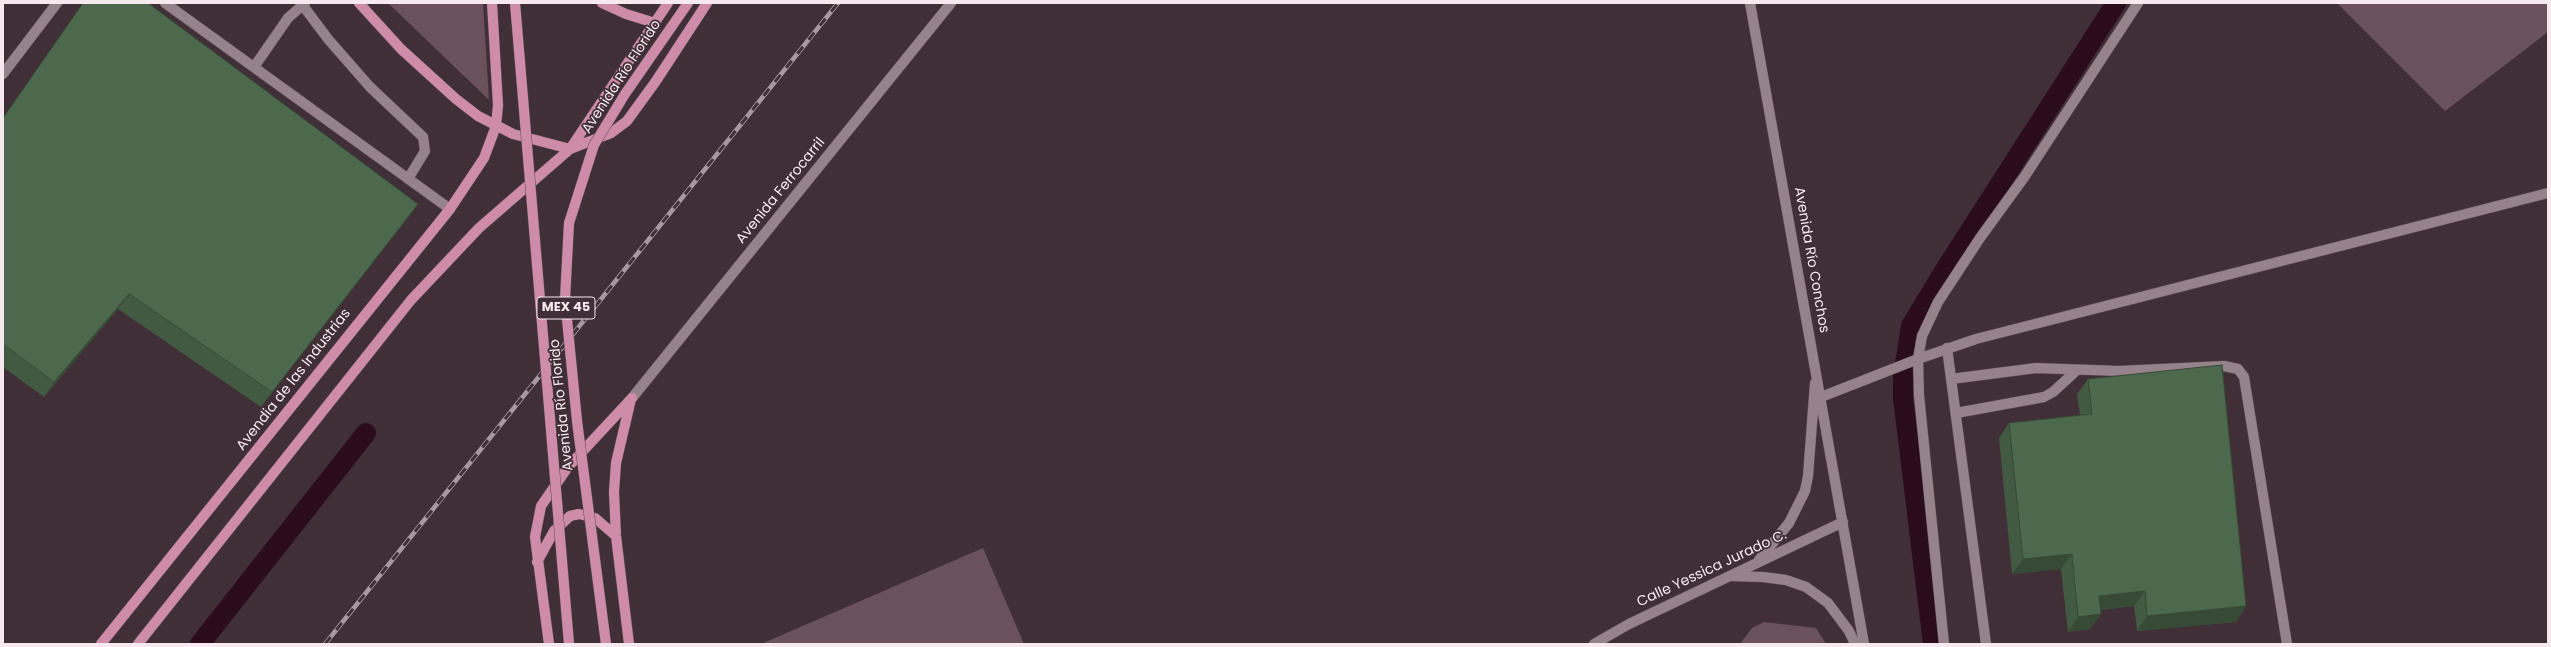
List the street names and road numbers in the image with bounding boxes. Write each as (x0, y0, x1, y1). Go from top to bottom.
street label: Avenida Río Florido (579, 17, 665, 137)
street label: Avenida Ferrocarril (733, 135, 829, 247)
street label: Avenida Río Conchos (1790, 186, 1832, 334)
road number: MEX 45 (537, 297, 595, 319)
street label: Avendia de las Industrias (233, 306, 355, 454)
street label: Avenida Río Florido (547, 338, 577, 472)
street label: Calle Yessica Jurado C. (1635, 527, 1789, 611)

